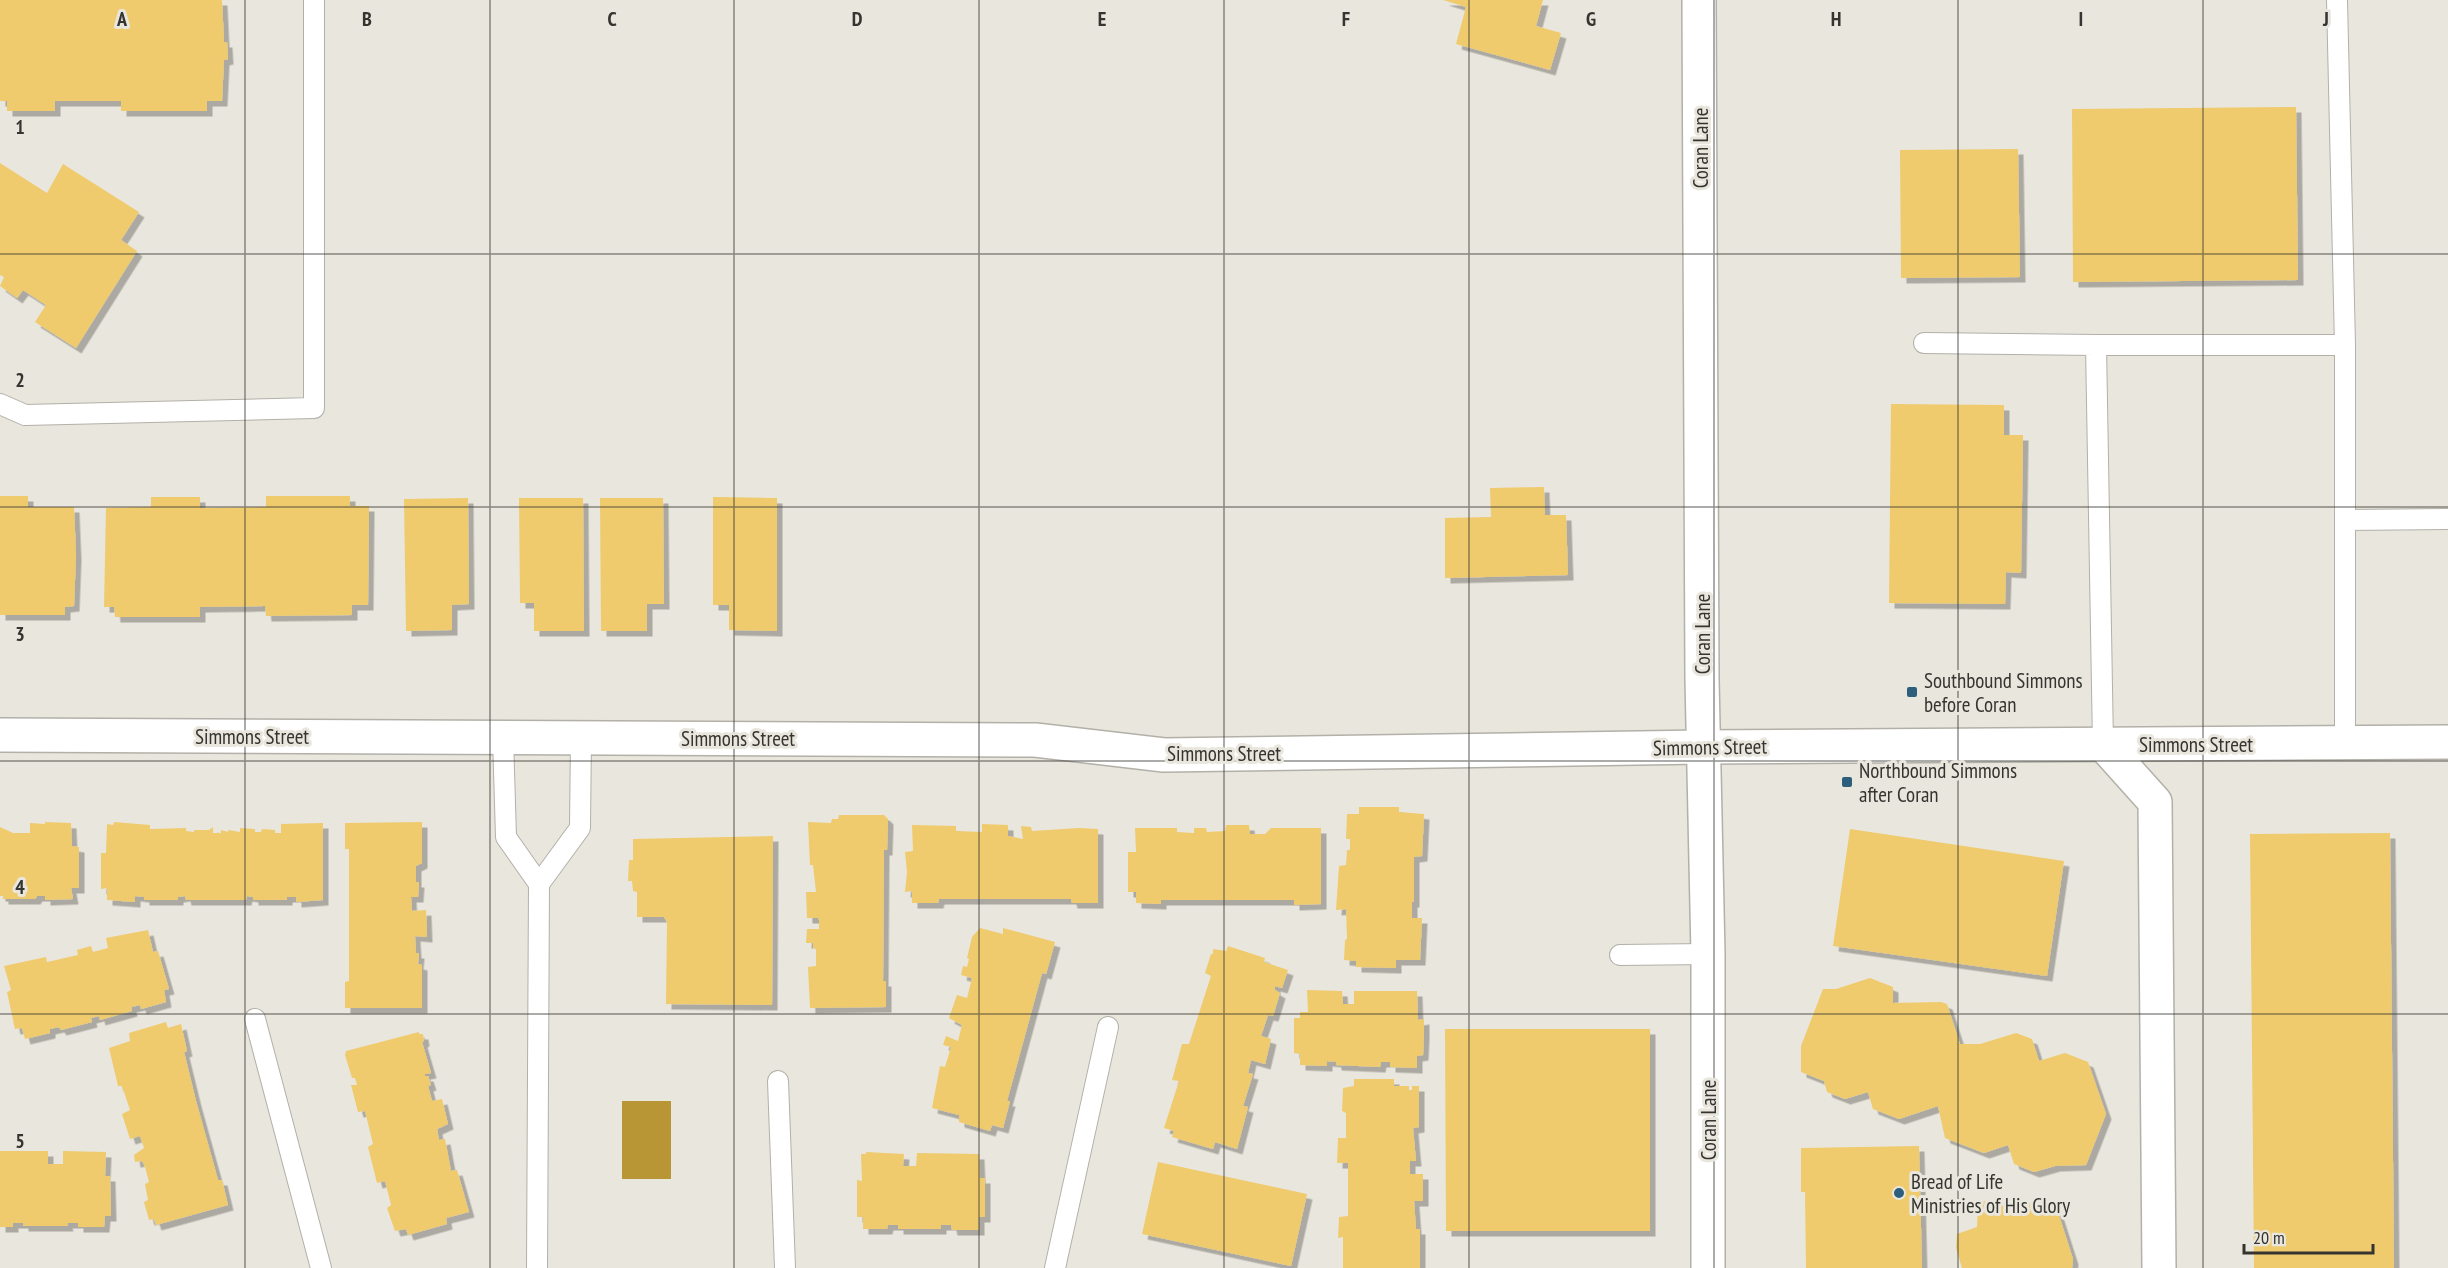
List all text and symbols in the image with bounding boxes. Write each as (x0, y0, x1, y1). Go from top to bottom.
text: A (116, 6, 128, 32)
text: B (362, 6, 372, 32)
text: C (607, 6, 617, 32)
text: D (852, 6, 863, 32)
text: E (1098, 6, 1106, 32)
text: F (1342, 6, 1350, 32)
text: G (1586, 6, 1596, 32)
text: H (1831, 6, 1841, 32)
text: I (2079, 6, 2083, 32)
text: J (2322, 6, 2329, 32)
street label: Coran Lane (1687, 108, 1714, 188)
text: 1 (15, 114, 25, 140)
text: 2 (15, 367, 25, 393)
street label: Coran Lane (1689, 594, 1716, 674)
text: 3 (15, 621, 25, 647)
place label: Southbound Simmons before Coran (1924, 667, 2083, 718)
marker: Southbound Simmons before Coran (1905, 685, 1919, 699)
street label: Simmons Street (195, 723, 309, 750)
street label: Simmons Street (681, 725, 795, 752)
street label: Simmons Street (2139, 731, 2253, 758)
street label: Simmons Street (1653, 733, 1768, 761)
street label: Simmons Street (1167, 740, 1281, 767)
place label: Northbound Simmons after Coran (1859, 757, 2017, 808)
marker: Northbound Simmons after Coran (1840, 775, 1854, 789)
text: 4 (15, 874, 25, 900)
street label: Coran Lane (1695, 1080, 1722, 1160)
text: 5 (15, 1128, 25, 1154)
place label: Bread of Life Ministries of His Glory (1911, 1168, 2070, 1219)
marker: Bread of Life Ministries of His Glory (1892, 1186, 1906, 1200)
scale bar (2244, 1217, 2373, 1255)
text: 20 m (2253, 1226, 2285, 1249)

